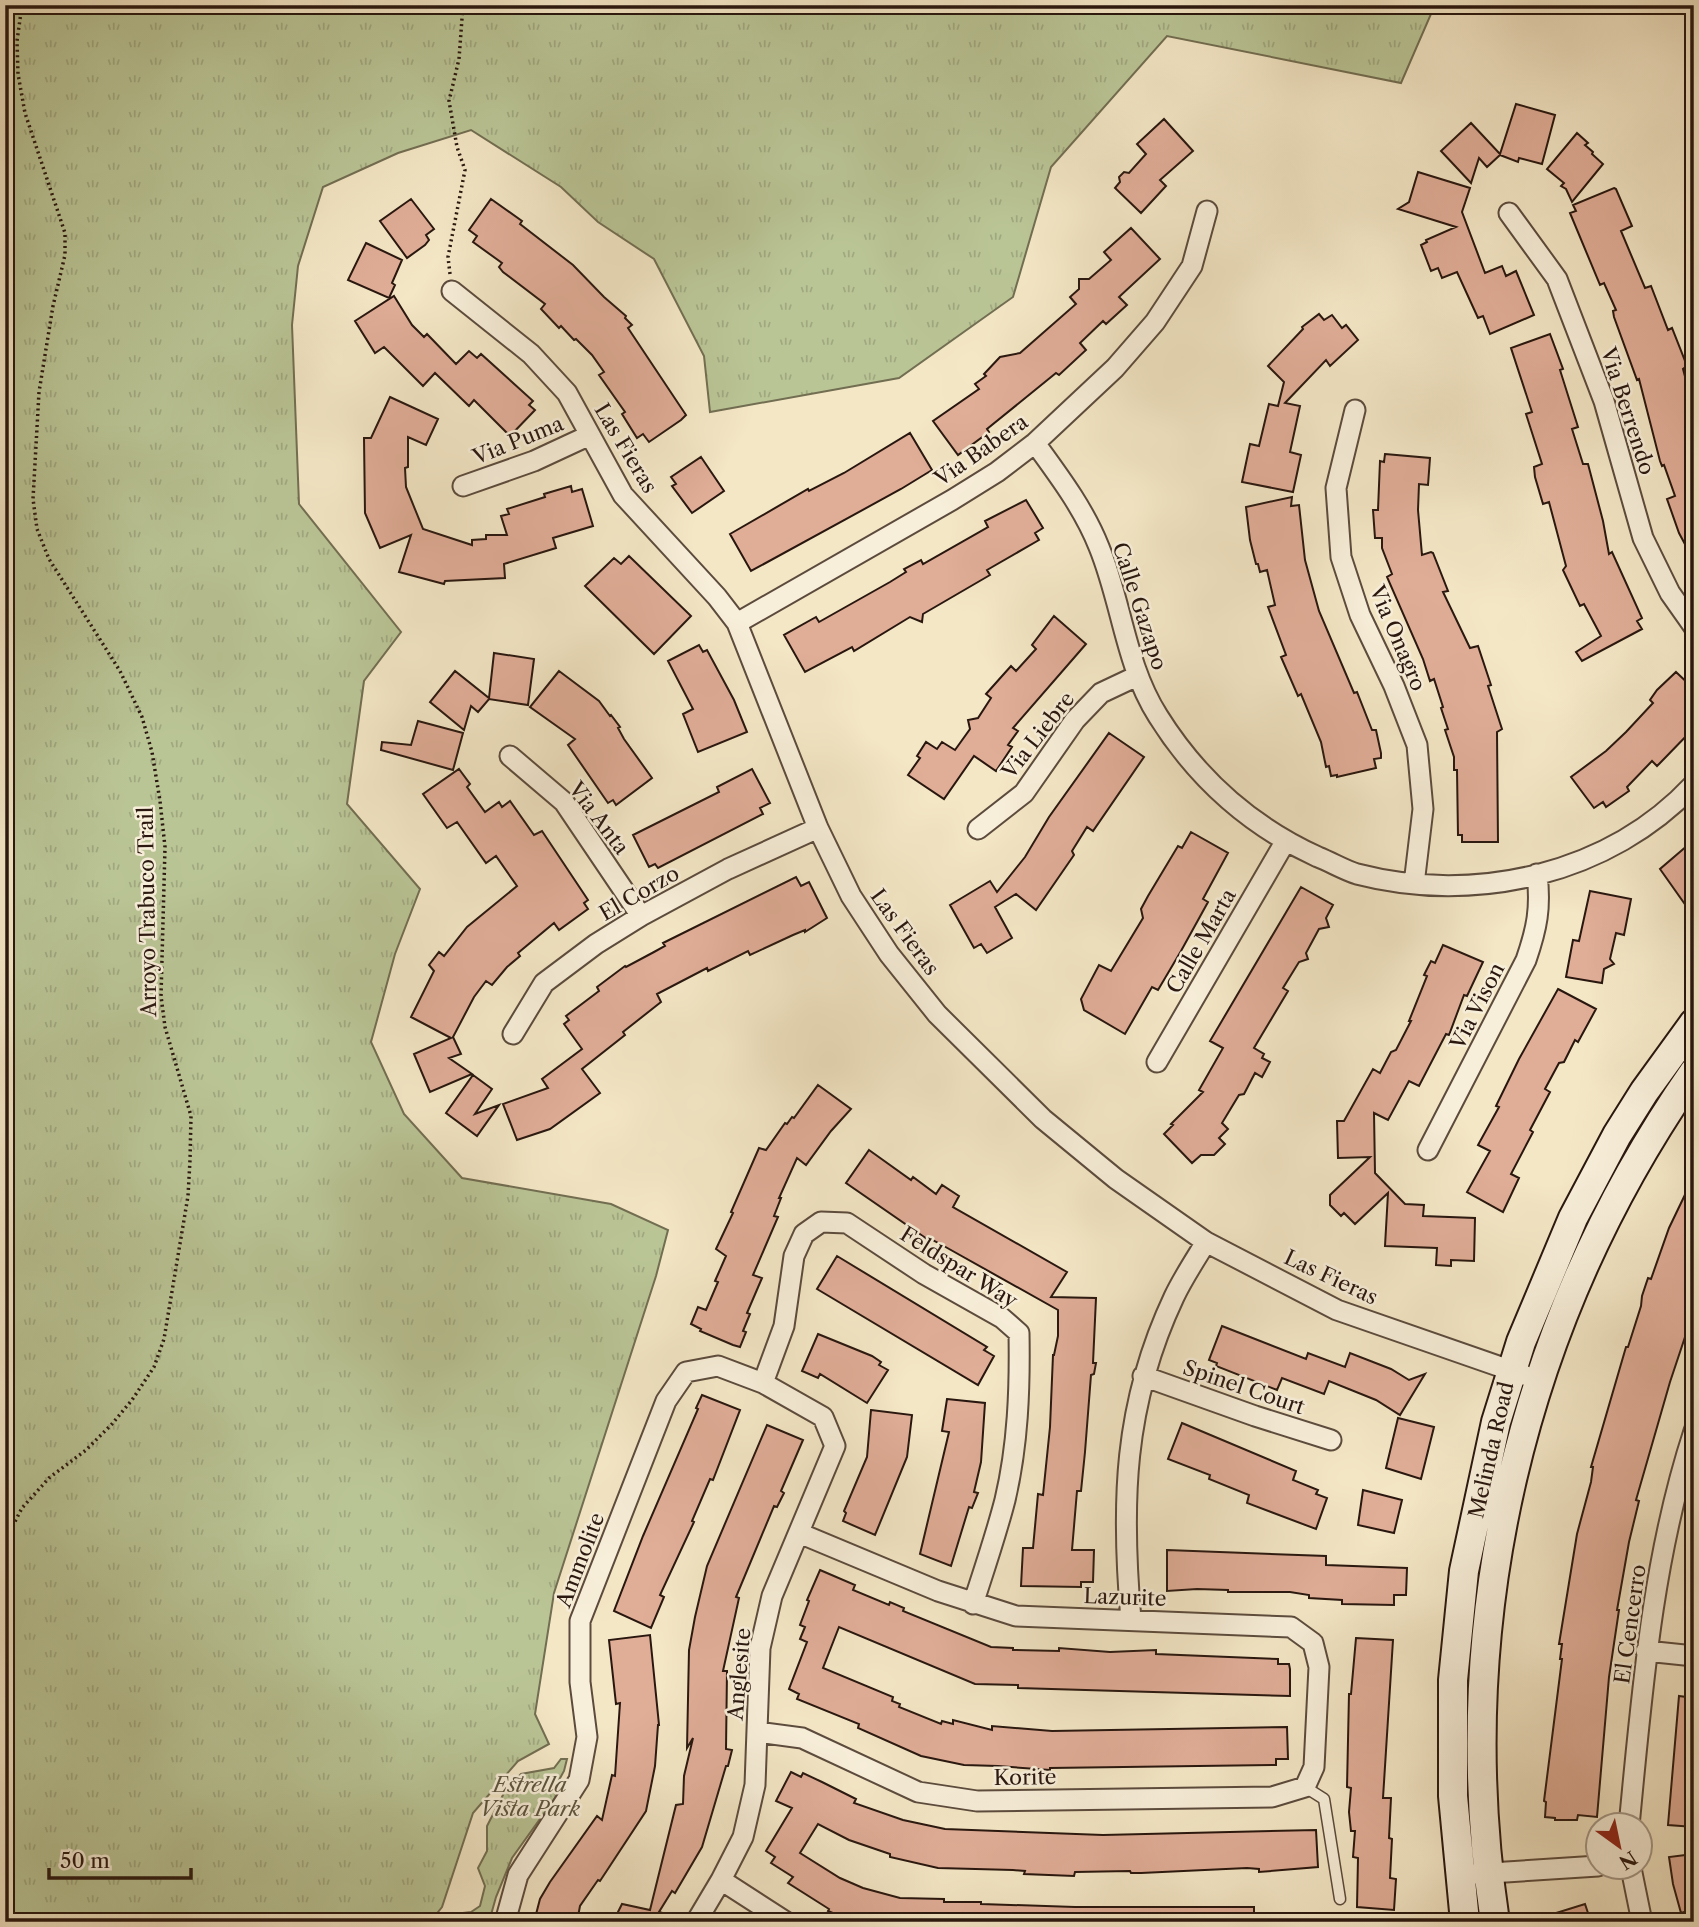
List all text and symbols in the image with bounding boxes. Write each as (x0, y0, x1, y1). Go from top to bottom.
street label: Via Berrendo (1595, 343, 1660, 478)
street label: Las Fieras (589, 399, 663, 497)
street label: Via Babera (929, 408, 1033, 492)
street label: Via Puma (468, 410, 568, 470)
street label: Calle Gazapo (1108, 539, 1172, 673)
street label: Via Onagro (1364, 581, 1431, 695)
street label: Via Liebre (996, 687, 1080, 784)
street label: Via Anta (563, 776, 635, 860)
street label: Arroyo Trabuco Trail (133, 807, 161, 1018)
street label: El Corzo (595, 860, 683, 926)
street label: Calle Marta (1161, 883, 1241, 998)
street label: Las Fieras (865, 884, 945, 980)
street label: Via Vison (1444, 959, 1509, 1054)
street label: Feldspar Way (896, 1221, 1022, 1313)
street label: Las Fieras (1280, 1244, 1382, 1310)
street label: Spinel Court (1180, 1355, 1309, 1420)
street label: Melinda Road (1463, 1379, 1519, 1521)
street label: Ammolite (550, 1509, 609, 1612)
street label: El Cencerro (1609, 1563, 1651, 1685)
street label: Lazurite (1083, 1583, 1167, 1611)
street label: Anglesite (722, 1627, 755, 1722)
street label: Korite (993, 1764, 1057, 1790)
park label: Estrella Vista Park (480, 1772, 580, 1821)
north arrow (1584, 1812, 1654, 1882)
scale bar (49, 1836, 191, 1880)
text: N (1615, 1846, 1641, 1874)
text: 50 m (60, 1848, 110, 1873)

